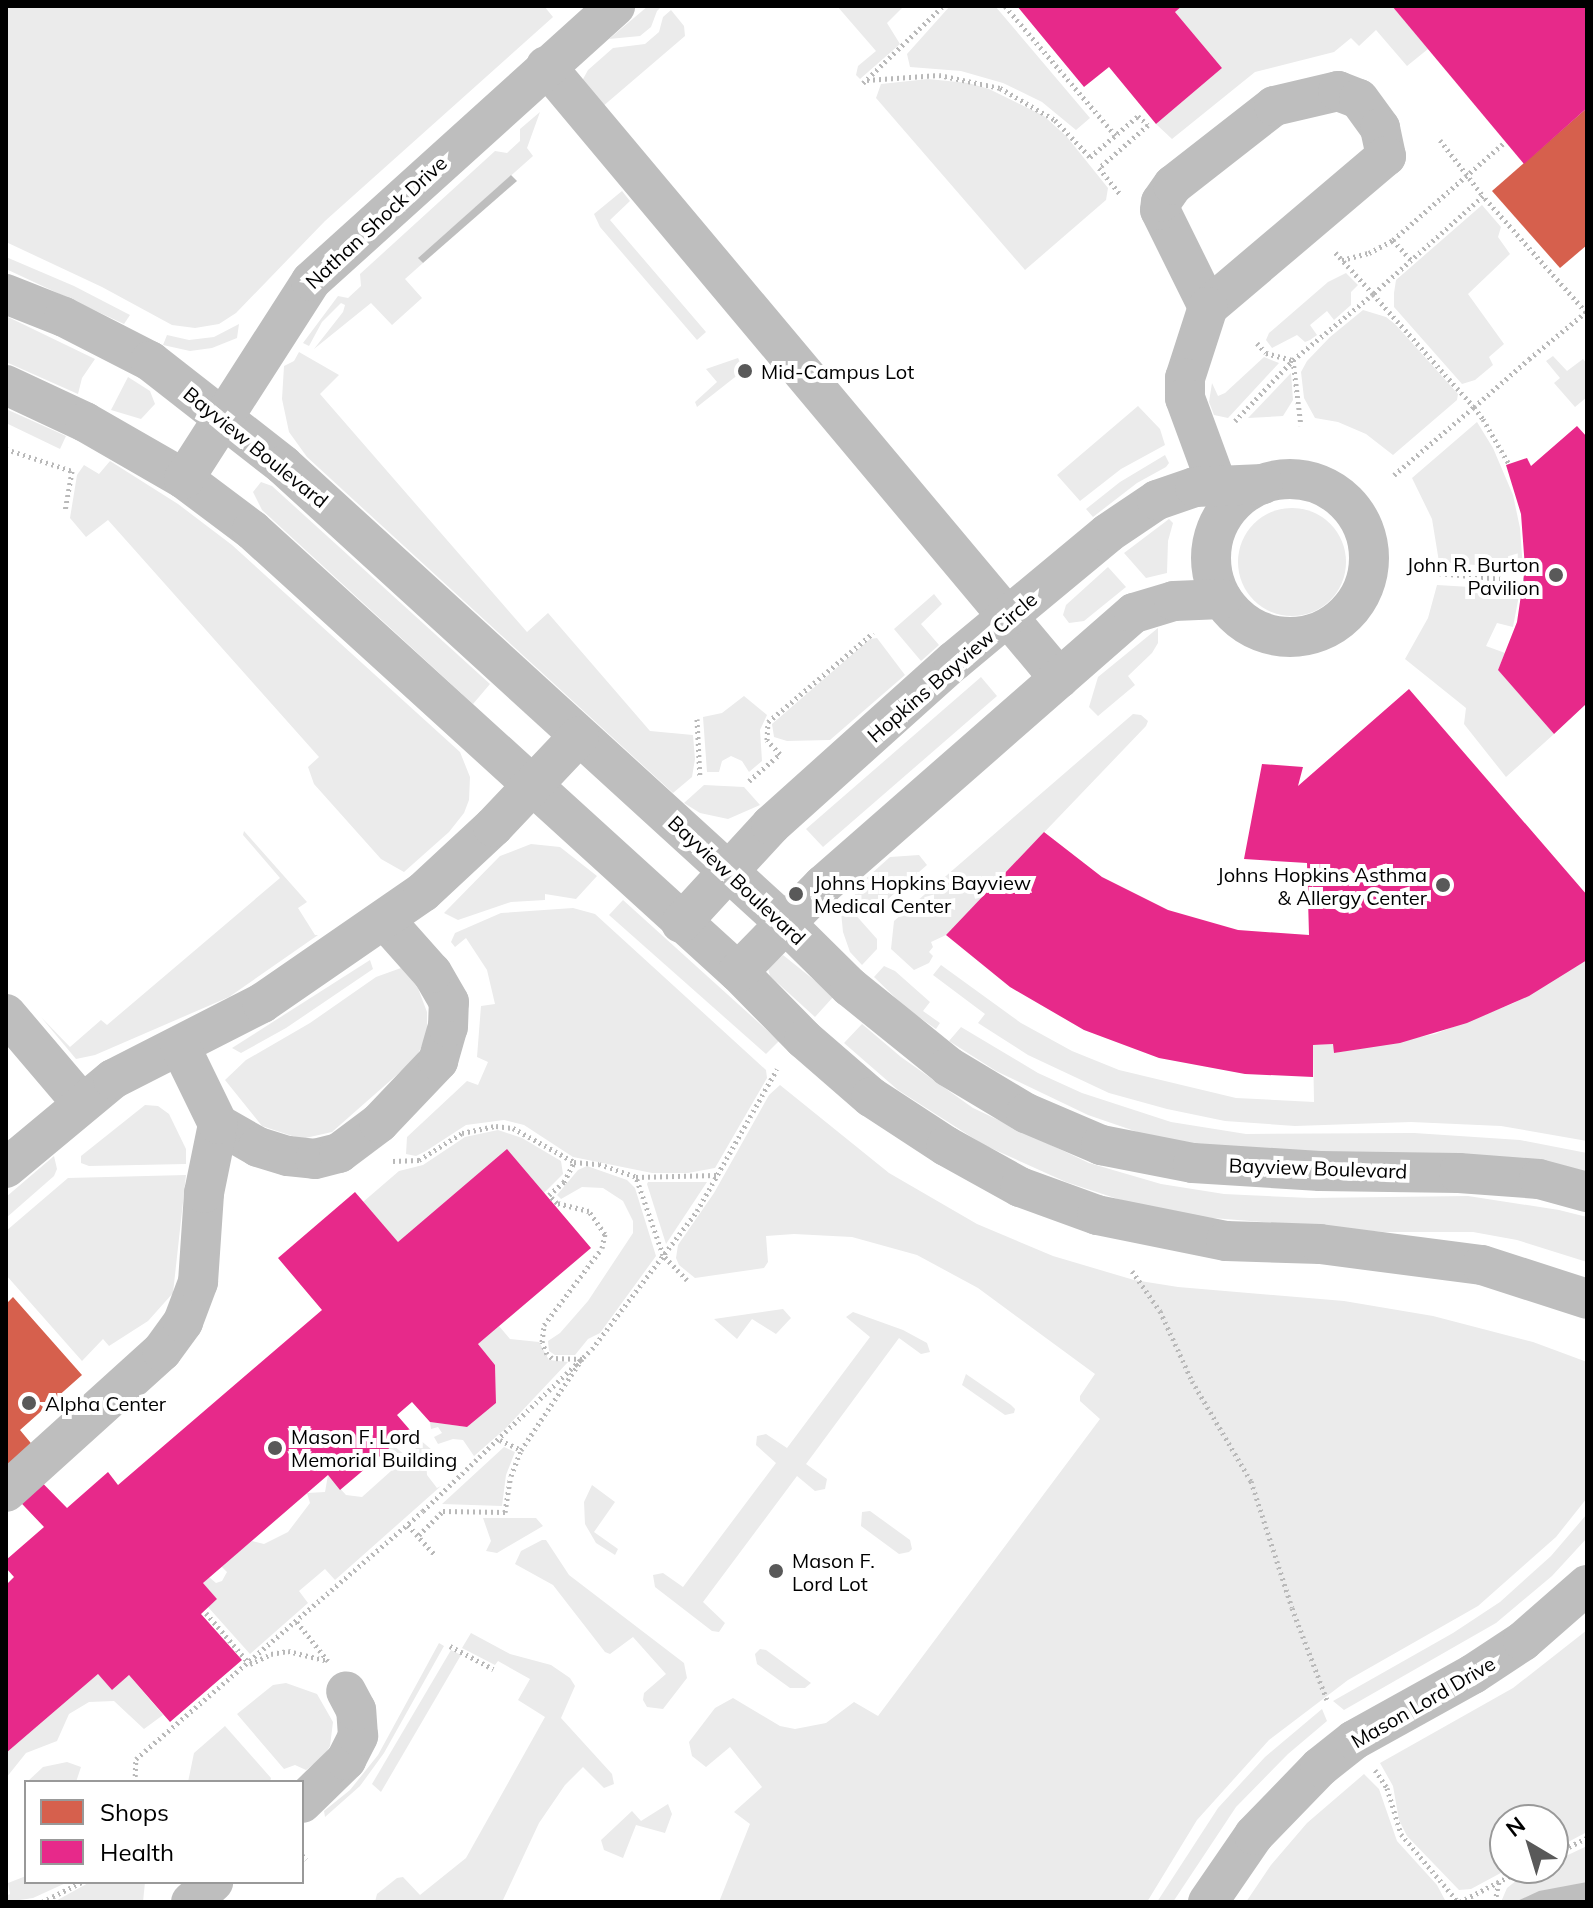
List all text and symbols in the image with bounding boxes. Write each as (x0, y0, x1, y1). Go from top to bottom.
street label: Nathan Shock Drive (301, 151, 451, 293)
place label: Mid-Campus Lot (761, 359, 914, 383)
marker: Mid-Campus Lot (736, 362, 754, 380)
street label: Bayview Boulevard (179, 381, 333, 513)
place label: John R. Burton Pavilion (1407, 552, 1540, 599)
marker: John R. Burton Pavilion (1547, 566, 1565, 584)
street label: Hopkins Bayview Circle (862, 587, 1042, 747)
street label: Bayview Boulevard (663, 810, 811, 950)
place label: Johns Hopkins Asthma & Allergy Center (1217, 862, 1427, 909)
place label: Johns Hopkins Bayview Medical Center (814, 870, 1031, 917)
marker: Johns Hopkins Asthma & Allergy Center (1434, 876, 1452, 894)
marker: Johns Hopkins Bayview Medical Center (785, 883, 807, 905)
street label: Bayview Boulevard (1228, 1153, 1408, 1183)
place label: Alpha Center (45, 1391, 166, 1415)
marker: Alpha Center (20, 1394, 38, 1412)
place label: Mason F. Lord Memorial Building (291, 1424, 457, 1471)
marker: Mason F. Lord Memorial Building (266, 1439, 284, 1457)
place label: Mason F. Lord Lot (792, 1548, 875, 1595)
marker: Mason F. Lord Lot (767, 1562, 785, 1580)
street label: Mason Lord Drive (1347, 1651, 1499, 1753)
legend (24, 1780, 304, 1884)
text: Shops (100, 1797, 169, 1827)
north arrow (1489, 1804, 1569, 1884)
text: N (1500, 1811, 1531, 1843)
text: Health (100, 1837, 174, 1867)

